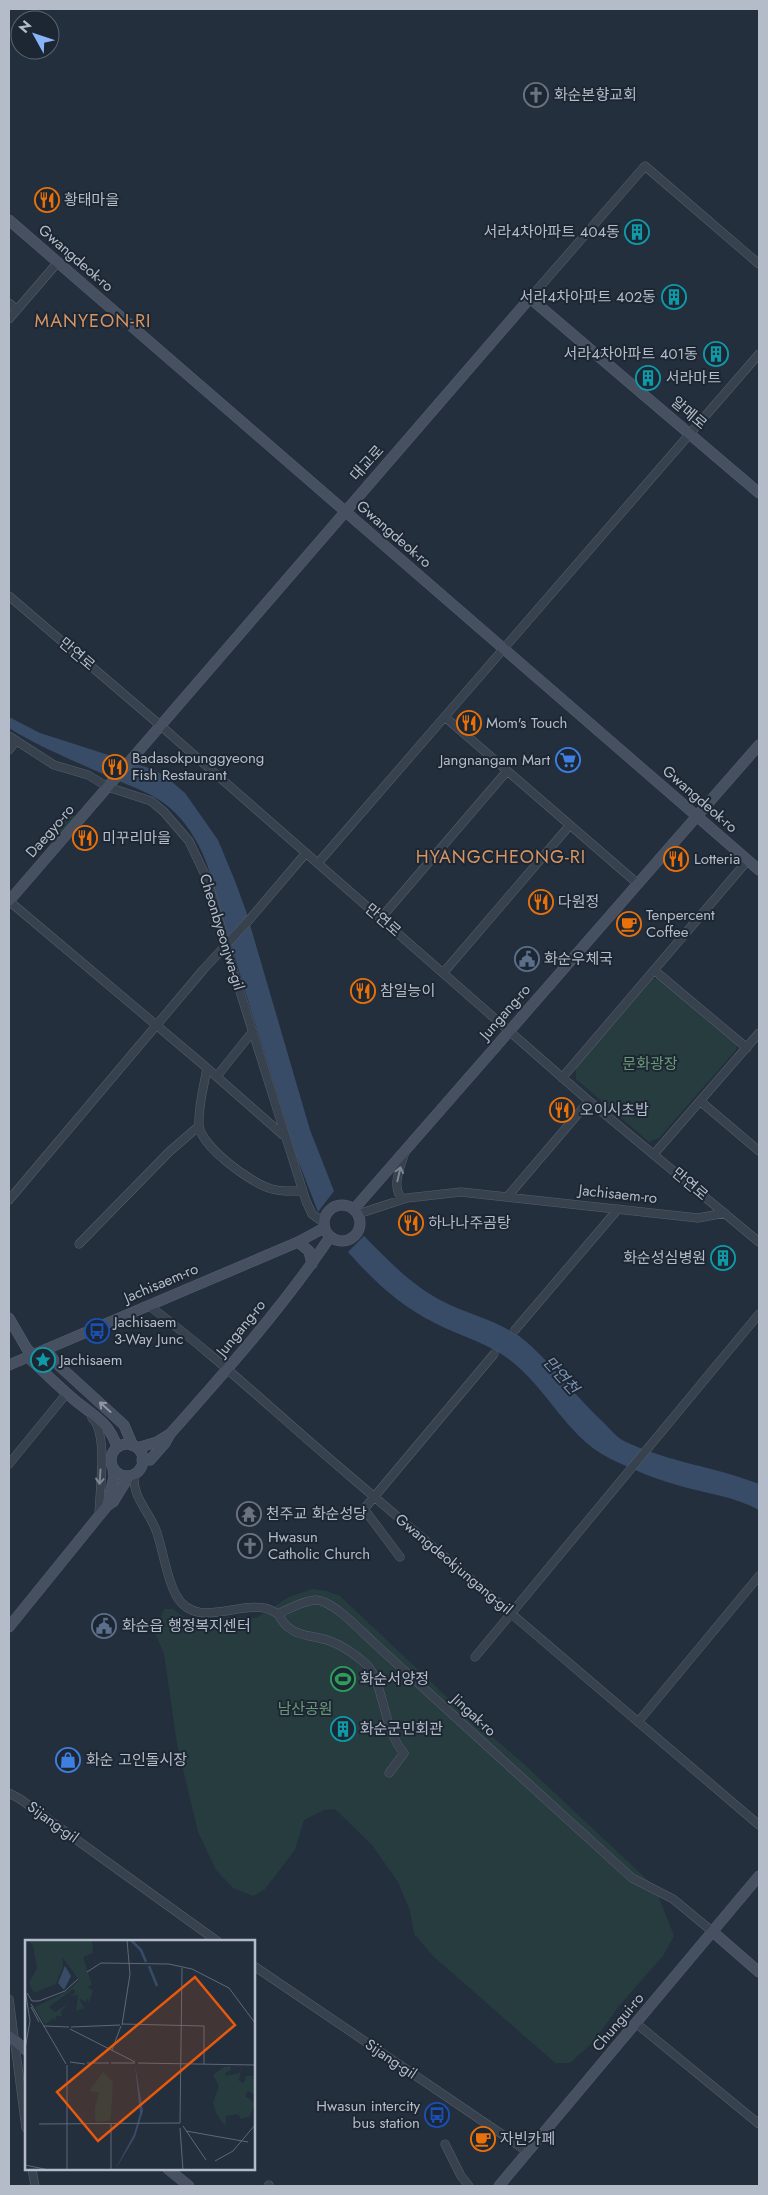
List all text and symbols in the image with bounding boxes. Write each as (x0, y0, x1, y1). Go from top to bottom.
north arrow (10, 10, 60, 60)
text: N (14, 16, 36, 37)
church icon: 화순본향교회 (523, 82, 549, 108)
place label: 화순본향교회 (554, 84, 637, 106)
restaurant icon: 황태마을 (34, 187, 60, 213)
place label: 황태마을 (64, 189, 119, 211)
street label: Gwangdeok-ro (34, 219, 118, 297)
building icon: 서라4차아파트 404동 (624, 219, 650, 245)
place label: 서라4차아파트 404동 (484, 221, 620, 243)
building icon: 서라4차아파트 402동 (661, 284, 687, 310)
place label: 서라4차아파트 402동 (520, 286, 656, 308)
district label: MANYEON-RI (35, 308, 151, 334)
building icon: 서라4차아파트 401동 (703, 341, 729, 367)
place label: 서라4차아파트 401동 (564, 343, 698, 365)
building icon: 서라마트 (635, 365, 661, 391)
place label: 서라마트 (666, 367, 721, 389)
street label: 알메로 (666, 391, 712, 435)
street label: 대교로 (345, 440, 389, 486)
street label: Gwangdeok-ro (352, 495, 436, 573)
street label: 만연로 (54, 632, 100, 676)
restaurant icon: Mom's Touch (456, 710, 482, 736)
place label: Mom's Touch (486, 712, 568, 734)
place label: Badasokpunggyeong Fish Restaurant (132, 747, 264, 786)
supermarket icon: Jangnangam Mart (555, 747, 581, 773)
place label: Jangnangam Mart (438, 749, 550, 771)
restaurant icon: Badasokpunggyeong Fish Restaurant (102, 754, 128, 780)
street label: Gwangdeok-ro (658, 760, 742, 838)
street label: Daegyo-ro (21, 799, 79, 863)
restaurant icon: 미꾸리마을 (72, 825, 98, 851)
place label: 미꾸리마을 (102, 827, 171, 849)
district label: HYANGCHEONG-RI (416, 844, 586, 870)
restaurant icon: Lotteria (663, 846, 689, 872)
place label: Lotteria (694, 848, 740, 870)
street label: Cheonbyeonjwa-gil (194, 871, 250, 993)
restaurant icon: 다원정 (528, 889, 554, 915)
place label: 다원정 (558, 891, 599, 913)
street label: 만연로 (360, 898, 406, 942)
place label: Tenpercent Coffee (646, 904, 715, 943)
cafe icon: Tenpercent Coffee (616, 911, 642, 937)
public building icon: 화순우체국 (514, 946, 540, 972)
place label: 화순우체국 (544, 948, 613, 970)
restaurant icon: 참일능이 (350, 978, 376, 1004)
street label: Jungang-ro (473, 979, 536, 1046)
place label: 참일능이 (380, 980, 435, 1002)
park label: 문화광장 (622, 1053, 678, 1075)
restaurant icon: 오이시초밥 (549, 1097, 575, 1123)
place label: 오이시초밥 (580, 1099, 649, 1121)
street label: 만연로 (667, 1162, 713, 1206)
one-way arrow (395, 1166, 404, 1182)
street label: Jachisaem-ro (576, 1179, 658, 1209)
restaurant icon: 하나나주곰탕 (398, 1210, 424, 1236)
place label: 하나나주곰탕 (428, 1212, 511, 1234)
building icon: 화순성심병원 (710, 1245, 736, 1271)
place label: 화순성심병원 (623, 1247, 706, 1269)
street label: Jachisaem-ro (119, 1257, 202, 1309)
street label: Jungang-ro (210, 1295, 271, 1363)
place label: Jachisaem 3-Way Junc (112, 1311, 183, 1350)
bus stop icon: Jachisaem 3-Way Junc (84, 1318, 110, 1344)
place icon: Jachisaem (30, 1347, 56, 1373)
place label: Jachisaem (58, 1349, 122, 1371)
water label: 만연천 (538, 1351, 586, 1401)
one-way arrow (98, 1401, 111, 1413)
one-way arrow (96, 1469, 105, 1485)
temple icon: 천주교 화순성당 (236, 1501, 262, 1527)
place label: 천주교 화순성당 (266, 1503, 367, 1525)
street label: Gwangdeokjungang-gil (390, 1508, 518, 1620)
place label: Hwasun Catholic Church (268, 1526, 370, 1565)
church icon: Hwasun Catholic Church (237, 1533, 263, 1559)
public building icon: 화순읍 행정복지센터 (91, 1613, 117, 1639)
place label: 화순읍 행정복지센터 (122, 1615, 251, 1637)
sports icon: 화순서양정 (330, 1666, 356, 1692)
place label: 화순서양정 (360, 1668, 429, 1690)
street label: Jingak-ro (445, 1687, 501, 1741)
park label: 남산공원 (277, 1698, 333, 1720)
building icon: 화순군민회관 (330, 1716, 356, 1742)
place label: 화순군민회관 (360, 1718, 443, 1740)
shop icon: 화순 고인돌시장 (55, 1747, 81, 1773)
place label: 화순 고인돌시장 (86, 1749, 187, 1771)
street label: Sijang-gil (23, 1796, 83, 1848)
inset map (25, 1940, 255, 2170)
street label: Chungui-ro (587, 1988, 649, 2056)
street label: Sijang-gil (361, 2034, 421, 2084)
place label: Hwasun intercity bus station (316, 2095, 420, 2134)
bus stop icon: Hwasun intercity bus station (424, 2102, 450, 2128)
cafe icon: 자빈카페 (470, 2126, 496, 2152)
place label: 자빈카페 (500, 2128, 555, 2150)

